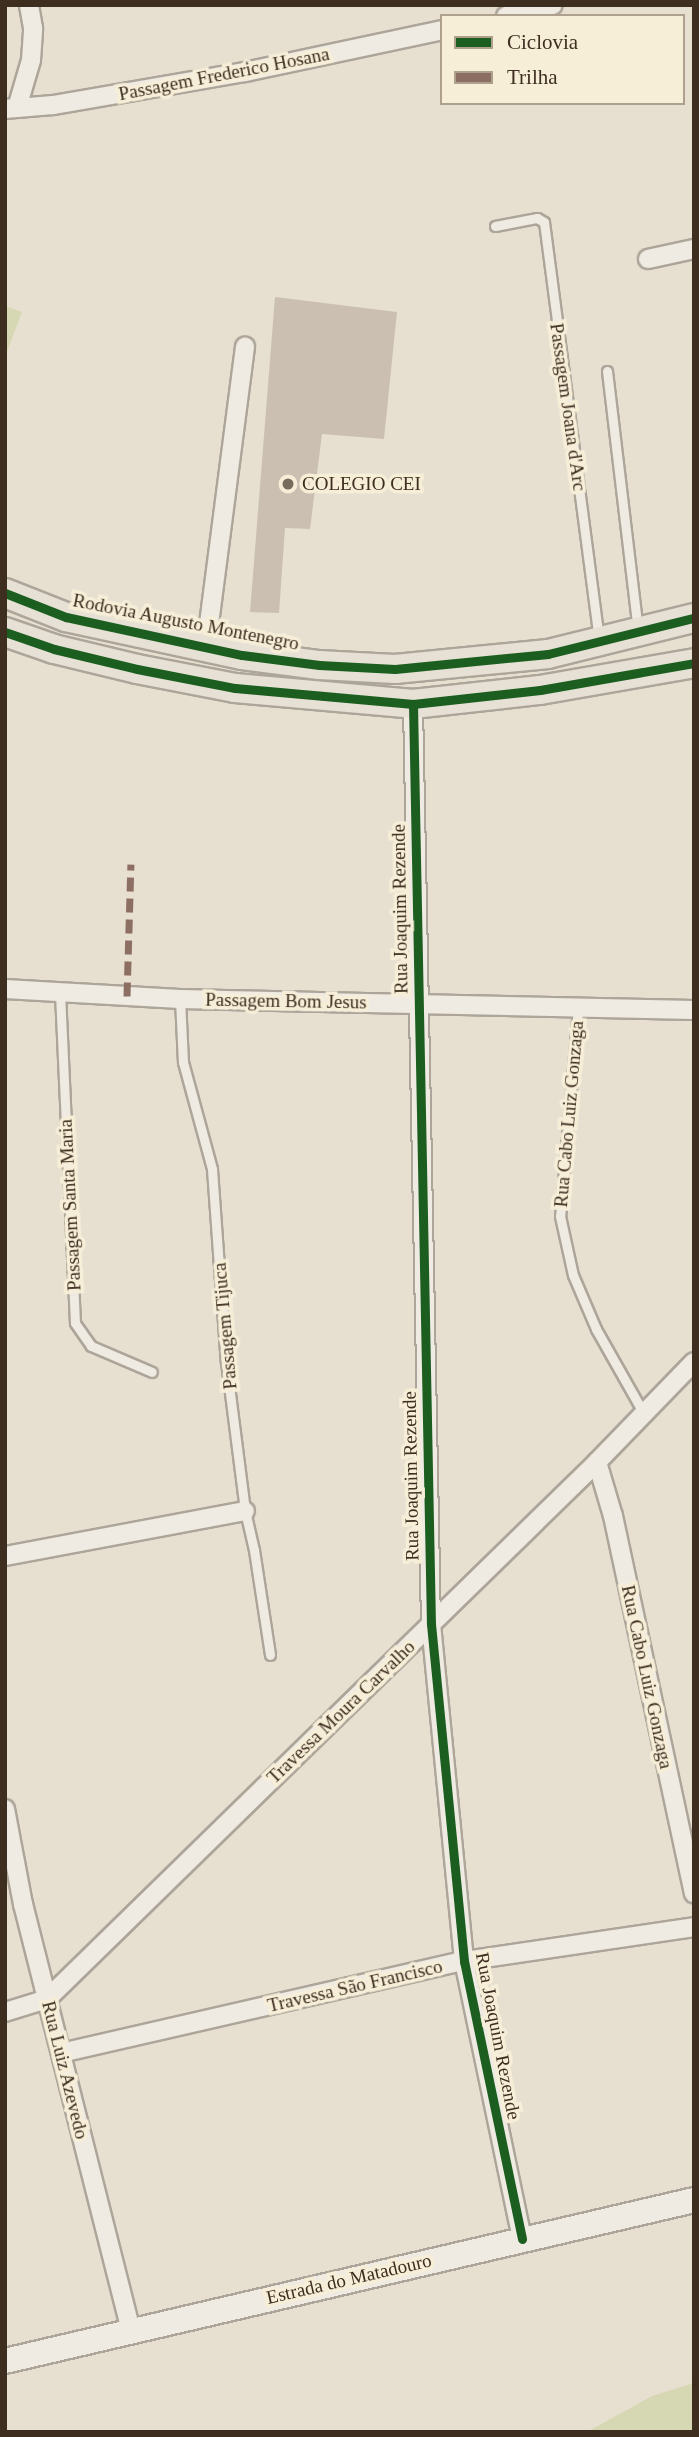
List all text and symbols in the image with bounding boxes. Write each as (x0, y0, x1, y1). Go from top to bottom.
legend (440, 14, 685, 105)
text: Ciclovia (507, 30, 578, 54)
street label: Passagem Frederico Hosana (117, 42, 331, 106)
text: Trilha (507, 65, 558, 89)
street label: Passagem Joana d'Arc (545, 322, 591, 492)
place label: COLEGIO CEI (302, 473, 421, 495)
marker: COLEGIO CEI (280, 476, 296, 492)
street label: Rodovia Augusto Montenegro (70, 589, 302, 655)
street label: Rua Joaquim Rezende (387, 824, 413, 994)
street label: Passagem Bom Jesus (205, 988, 367, 1014)
street label: Rua Cabo Luiz Gonzaga (549, 1020, 589, 1208)
street label: Passagem Santa Maria (54, 1119, 86, 1291)
street label: Passagem Tijuca (208, 1261, 242, 1391)
street label: Rua Joaquim Rezende (398, 1391, 424, 1561)
street label: Rua Cabo Luiz Gonzaga (616, 1583, 678, 1771)
street label: Travessa Moura Carvalho (262, 1635, 420, 1789)
street label: Rua Joaquim Rezende (471, 1950, 525, 2122)
street label: Travessa São Francisco (265, 1955, 445, 2017)
street label: Rua Luiz Azevedo (37, 1998, 93, 2142)
street label: Estrada do Matadouro (264, 2249, 434, 2309)

